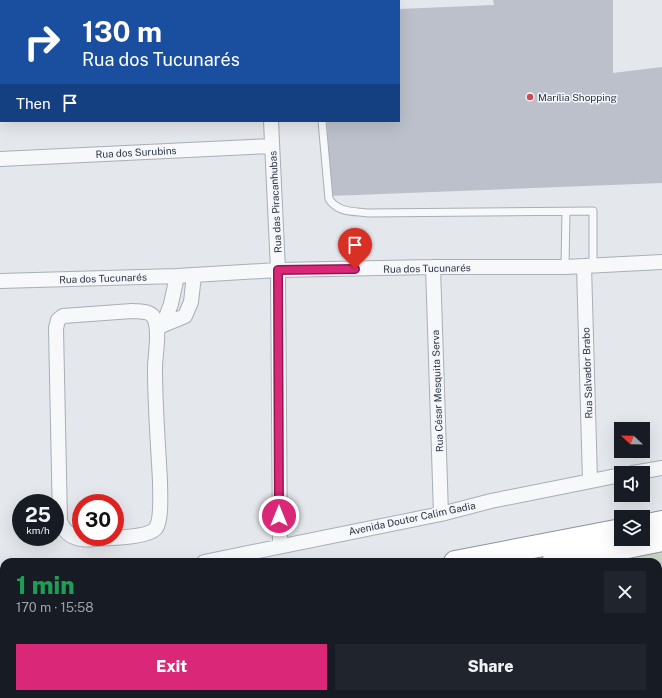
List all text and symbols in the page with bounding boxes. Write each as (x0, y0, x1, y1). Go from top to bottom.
text: 130 m (82, 15, 162, 48)
icon: right (16, 16, 68, 68)
text: Rua dos Tucunarés (82, 49, 240, 70)
place label: Marília Shopping (538, 91, 617, 103)
icon: arrive (59, 92, 81, 114)
marker: Marília Shopping (525, 92, 535, 102)
text: Then (16, 95, 51, 112)
street label: Rua dos Surubins (95, 144, 177, 160)
street label: Rua das Piracanhubas (266, 151, 284, 253)
pin (338, 228, 372, 269)
icon: arrive (344, 234, 366, 256)
street label: Rua dos Tucunarés (383, 261, 471, 275)
street label: Rua dos Tucunarés (59, 270, 147, 286)
street label: Rua Salvador Brabo (579, 327, 595, 419)
street label: Rua César Mesquita Serva (429, 330, 445, 452)
north arrow (614, 422, 650, 458)
map controls (614, 422, 650, 546)
button: sound (614, 466, 650, 502)
speed limit sign: 30 (72, 494, 124, 546)
position arrow (258, 495, 300, 537)
street label: Avenida Doutor Calim Gadia (348, 499, 476, 537)
text: 25 (25, 503, 51, 527)
button: layers (614, 510, 650, 546)
text: km/h (26, 524, 50, 536)
text: 1 min (16, 571, 75, 599)
button: close (604, 571, 646, 613)
text: 170 m · 15:58 (16, 600, 94, 615)
button: Exit (16, 644, 327, 690)
button: Share (335, 644, 646, 690)

